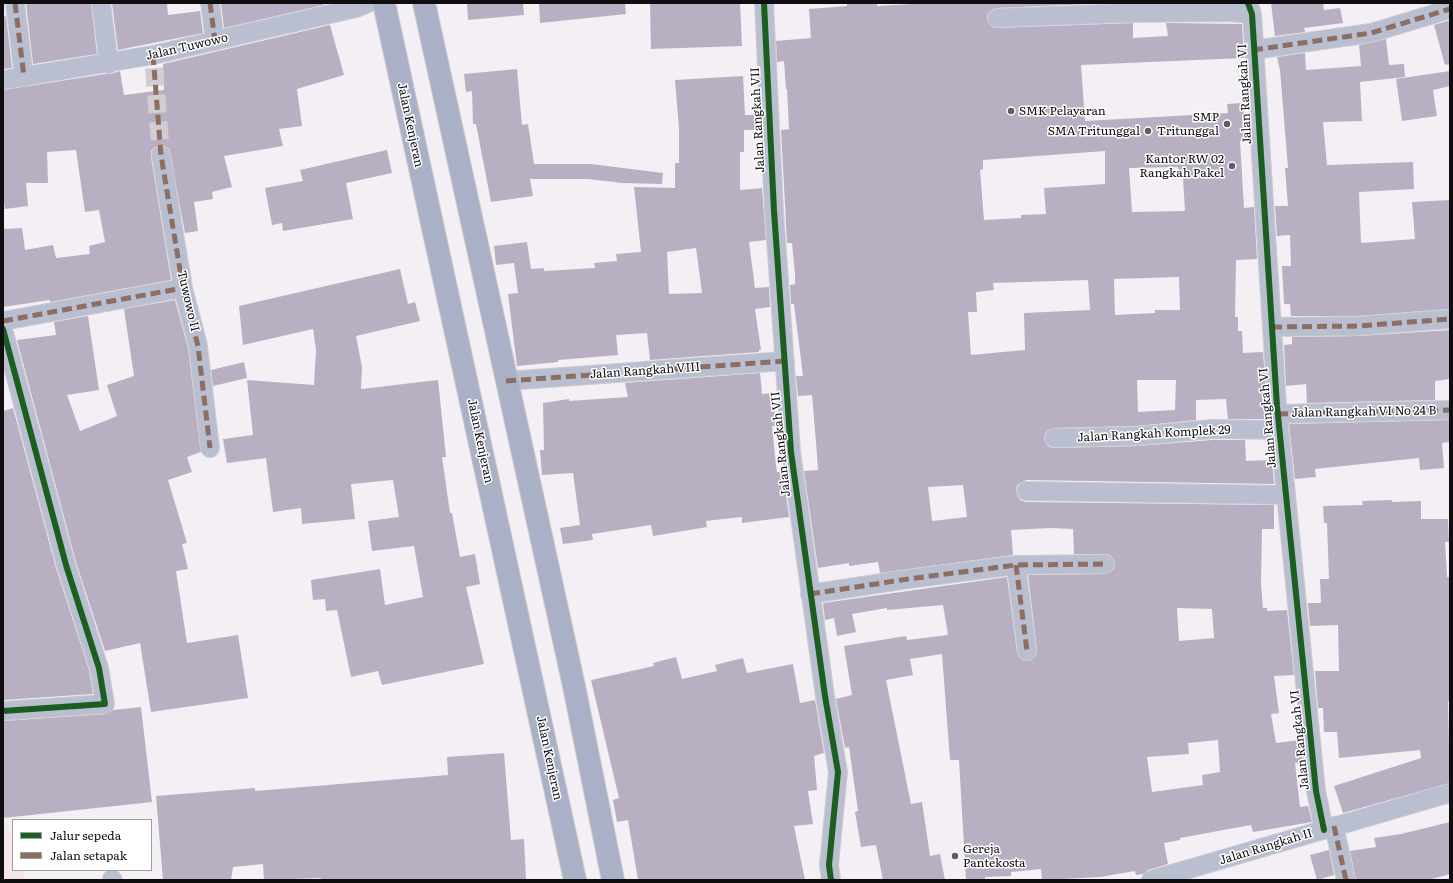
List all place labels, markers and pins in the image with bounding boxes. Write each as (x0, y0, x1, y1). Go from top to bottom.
place label: SMK Pelayaran (1019, 104, 1106, 118)
marker: SMK Pelayaran (1006, 106, 1016, 116)
place label: SMP Tritunggal (1157, 110, 1219, 138)
marker: SMP Tritunggal (1222, 119, 1232, 129)
place label: SMA Tritunggal (1048, 124, 1140, 138)
marker: SMA Tritunggal (1143, 126, 1153, 136)
place label: Kantor RW 02 Rangkah Pakel (1140, 152, 1224, 180)
marker: Kantor RW 02 Rangkah Pakel (1227, 161, 1237, 171)
place label: Gereja Pantekosta (963, 842, 1026, 870)
marker: Gereja Pantekosta (950, 851, 960, 861)

